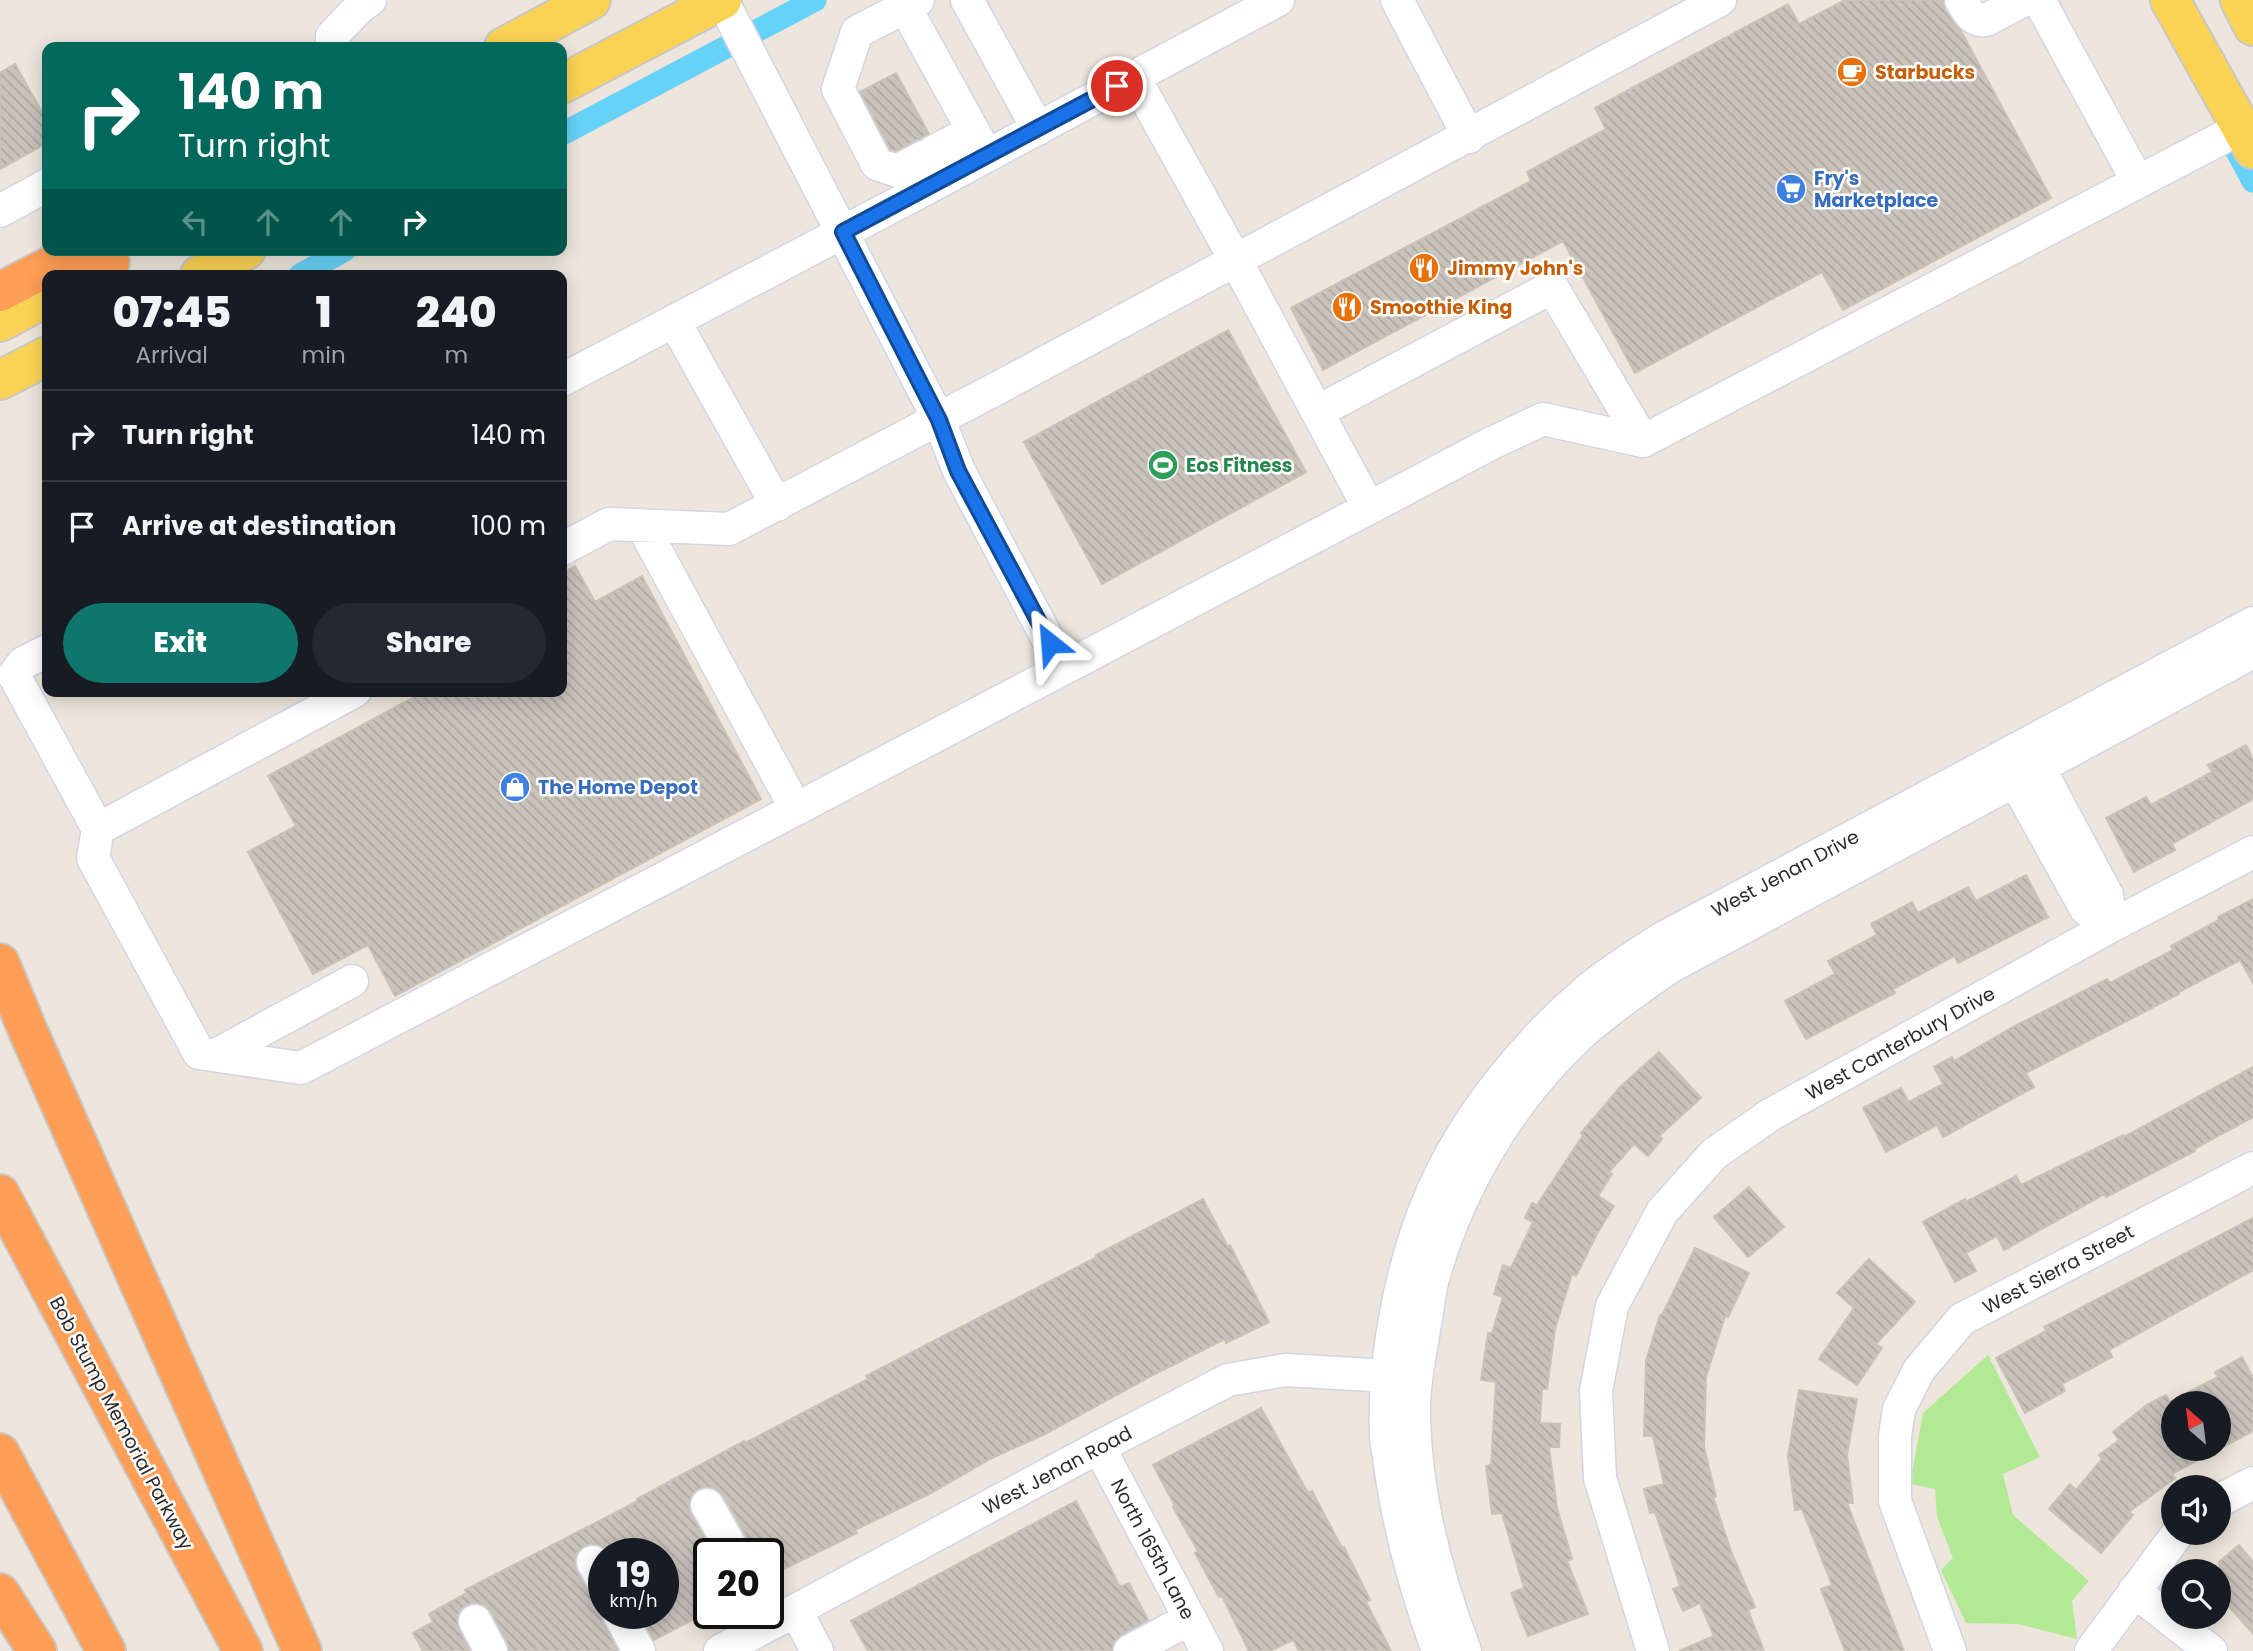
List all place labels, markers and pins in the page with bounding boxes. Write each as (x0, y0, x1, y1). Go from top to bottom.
cafe icon: Starbucks (1835, 55, 1869, 89)
pin (1087, 56, 1147, 116)
place label: Starbucks (1875, 59, 1975, 86)
place label: Fry's Marketplace (1814, 165, 1939, 214)
supermarket icon: Fry's Marketplace (1774, 172, 1808, 206)
restaurant icon: Jimmy John's (1407, 251, 1441, 285)
place label: Jimmy John's (1447, 255, 1583, 282)
restaurant icon: Smoothie King (1330, 290, 1364, 324)
place label: Smoothie King (1370, 294, 1512, 321)
sports icon: Eos Fitness (1146, 448, 1180, 482)
place label: Eos Fitness (1186, 452, 1292, 479)
shop icon: The Home Depot (498, 770, 532, 804)
place label: The Home Depot (538, 774, 698, 801)

